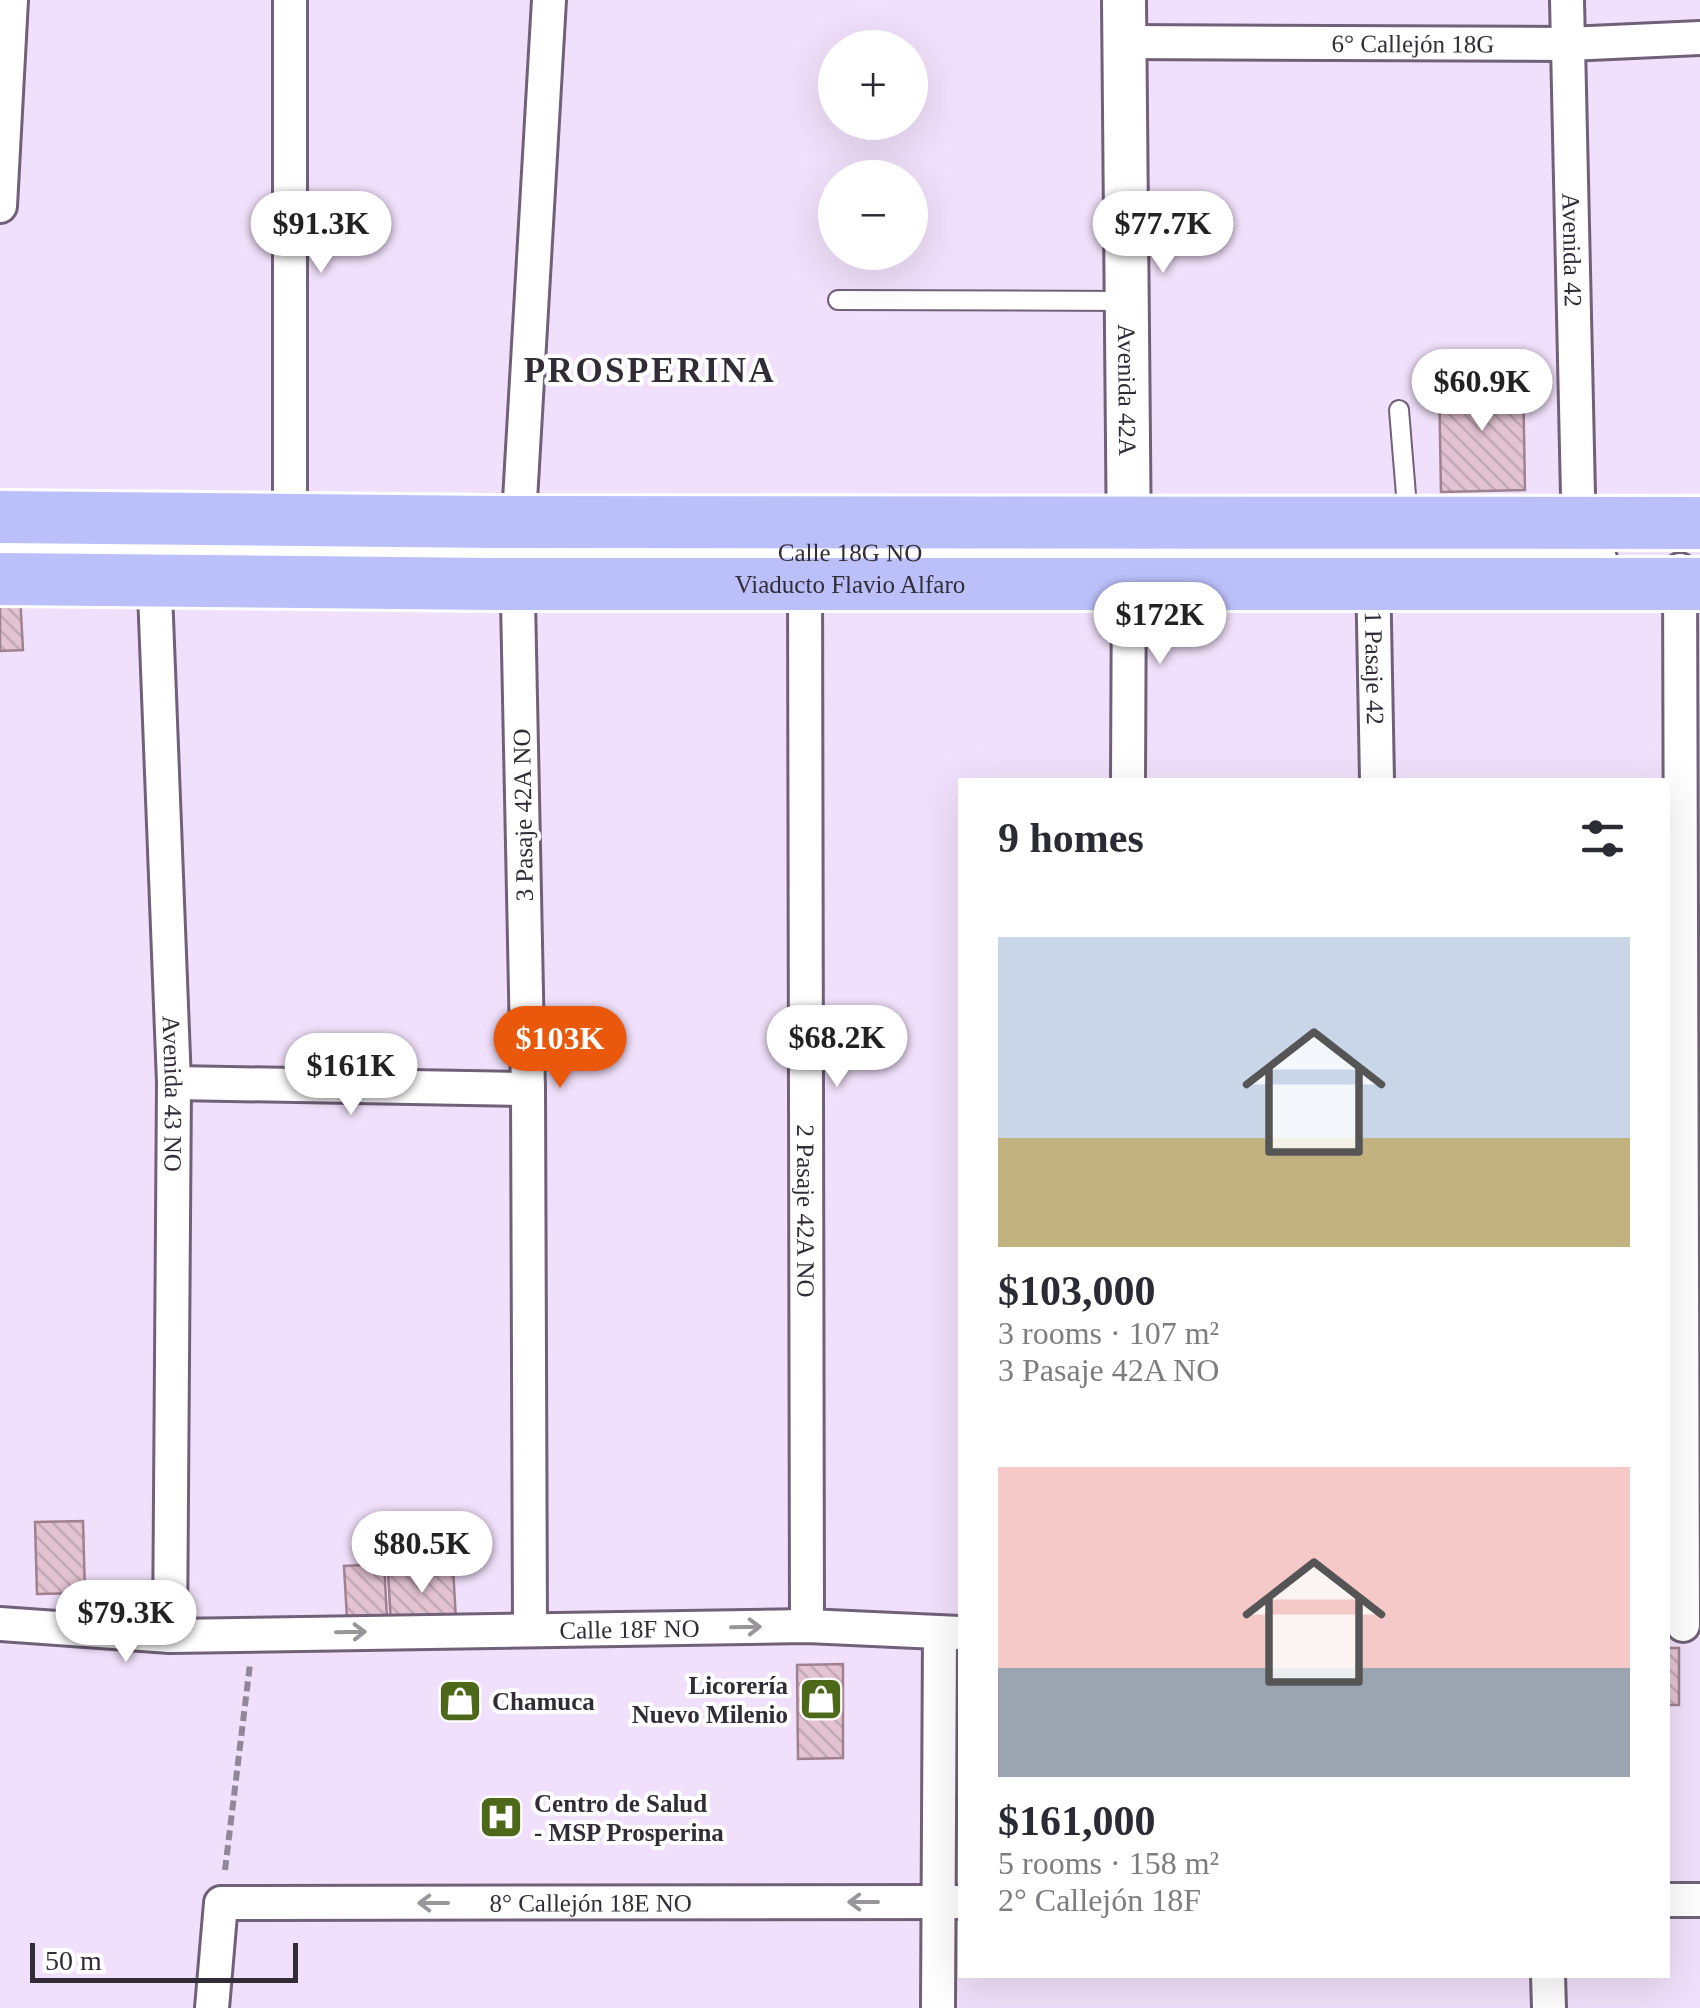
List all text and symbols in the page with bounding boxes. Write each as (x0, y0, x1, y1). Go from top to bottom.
street label: 6° Callejón 18G (1332, 29, 1494, 57)
map controls (818, 30, 928, 270)
button: + (818, 30, 928, 140)
button: − (818, 160, 928, 270)
pin: $91.3K (240, 191, 402, 276)
pin: $77.7K (1082, 191, 1244, 276)
street label: Avenida 42 (1558, 193, 1587, 307)
text: $91.3K (273, 205, 369, 241)
text: $77.7K (1115, 205, 1211, 241)
street label: Avenida 42A (1113, 324, 1142, 456)
pin: $60.9K (1401, 349, 1563, 434)
district label: PROSPERINA (524, 351, 776, 390)
text: $60.9K (1434, 363, 1530, 399)
street label: Calle 18G NO (778, 538, 922, 566)
street label: Viaducto Flavio Alfaro (735, 571, 965, 598)
pin: $172K (1090, 582, 1230, 667)
text: $172K (1116, 596, 1204, 632)
street label: 1 Pasaje 42 (1360, 611, 1389, 725)
street label: 3 Pasaje 42A NO (508, 728, 538, 902)
icon: filters (1575, 811, 1630, 866)
text: 9 homes (998, 815, 1144, 861)
icon: home (1224, 1002, 1404, 1182)
pin: $68.2K (756, 1005, 918, 1090)
pin: $103K (490, 1006, 630, 1091)
street label: Avenida 43 NO (158, 1015, 188, 1172)
text: $68.2K (789, 1019, 885, 1055)
text: $103K (516, 1020, 604, 1056)
pin: $161K (281, 1033, 421, 1118)
text: $161K (307, 1047, 395, 1083)
street label: 2 Pasaje 42A NO (793, 1124, 820, 1298)
text: $103,000 (998, 1268, 1156, 1314)
text: 3 rooms · 107 m² (998, 1315, 1219, 1351)
text: 3 Pasaje 42A NO (998, 1352, 1219, 1388)
pin: $80.5K (341, 1511, 503, 1596)
text: $80.5K (374, 1525, 470, 1561)
icon: home (1224, 1532, 1404, 1712)
pin: $79.3K (45, 1580, 207, 1665)
text: $79.3K (78, 1594, 174, 1630)
street label: Calle 18F NO (559, 1614, 700, 1643)
one-way arrow (730, 1618, 762, 1636)
one-way arrow (334, 1622, 367, 1642)
place label: Licorería Nuevo Milenio (632, 1672, 788, 1728)
shop icon: Licorería Nuevo Milenio (798, 1676, 844, 1722)
shop icon: Chamuca (437, 1678, 483, 1724)
place label: Chamuca (492, 1688, 595, 1715)
place label: Centro de Salud - MSP Prosperina (534, 1790, 724, 1846)
hospital icon: Centro de Salud - MSP Prosperina (478, 1794, 524, 1840)
text: $161,000 (998, 1798, 1156, 1844)
text: 5 rooms · 158 m² (998, 1845, 1219, 1881)
text: 2° Callejón 18F (998, 1882, 1201, 1918)
street label: 8° Callejón 18E NO (489, 1889, 692, 1916)
one-way arrow (847, 1892, 880, 1912)
one-way arrow (417, 1894, 450, 1912)
scale bar (30, 1938, 298, 1982)
text: 50 m (45, 1945, 102, 1976)

